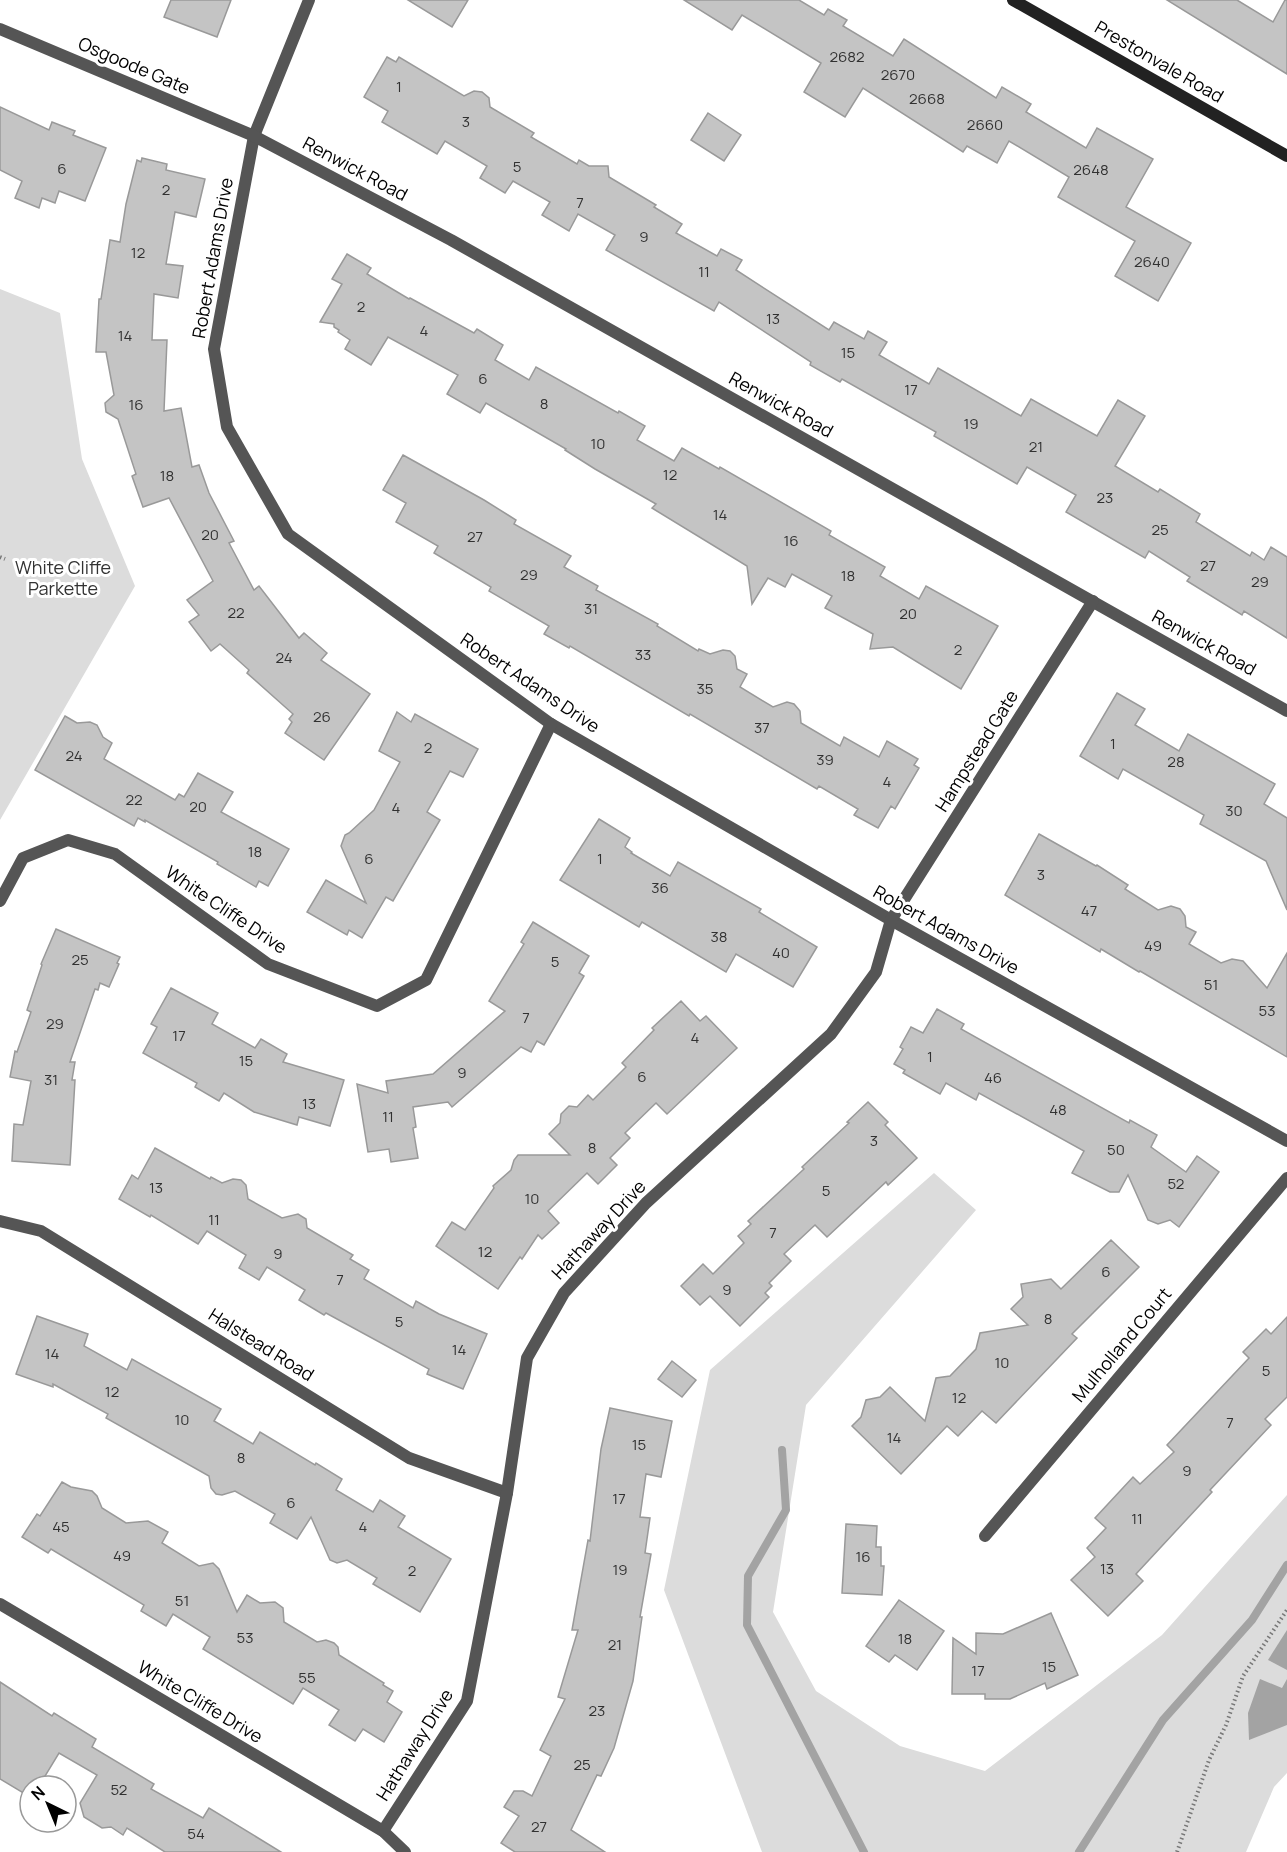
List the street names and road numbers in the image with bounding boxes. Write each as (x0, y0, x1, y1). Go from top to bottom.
street label: Prestonvale Road (1091, 15, 1228, 108)
street label: Osgoode Gate (75, 31, 194, 99)
street label: Renwick Road (299, 130, 412, 206)
street label: Robert Adams Drive (186, 176, 238, 340)
street label: Renwick Road (725, 366, 838, 443)
street label: Renwick Road (1148, 604, 1261, 681)
street label: Robert Adams Drive (456, 627, 605, 738)
street label: Hampstead Gate (929, 685, 1023, 816)
street label: White Cliffe Drive (161, 860, 292, 959)
street label: Robert Adams Drive (869, 879, 1024, 979)
street label: Hathaway Drive (546, 1174, 651, 1284)
street label: Mulholland Court (1066, 1282, 1176, 1407)
street label: Halstead Road (204, 1302, 319, 1386)
street label: White Cliffe Drive (134, 1654, 267, 1748)
street label: Hathaway Drive (370, 1684, 458, 1805)

